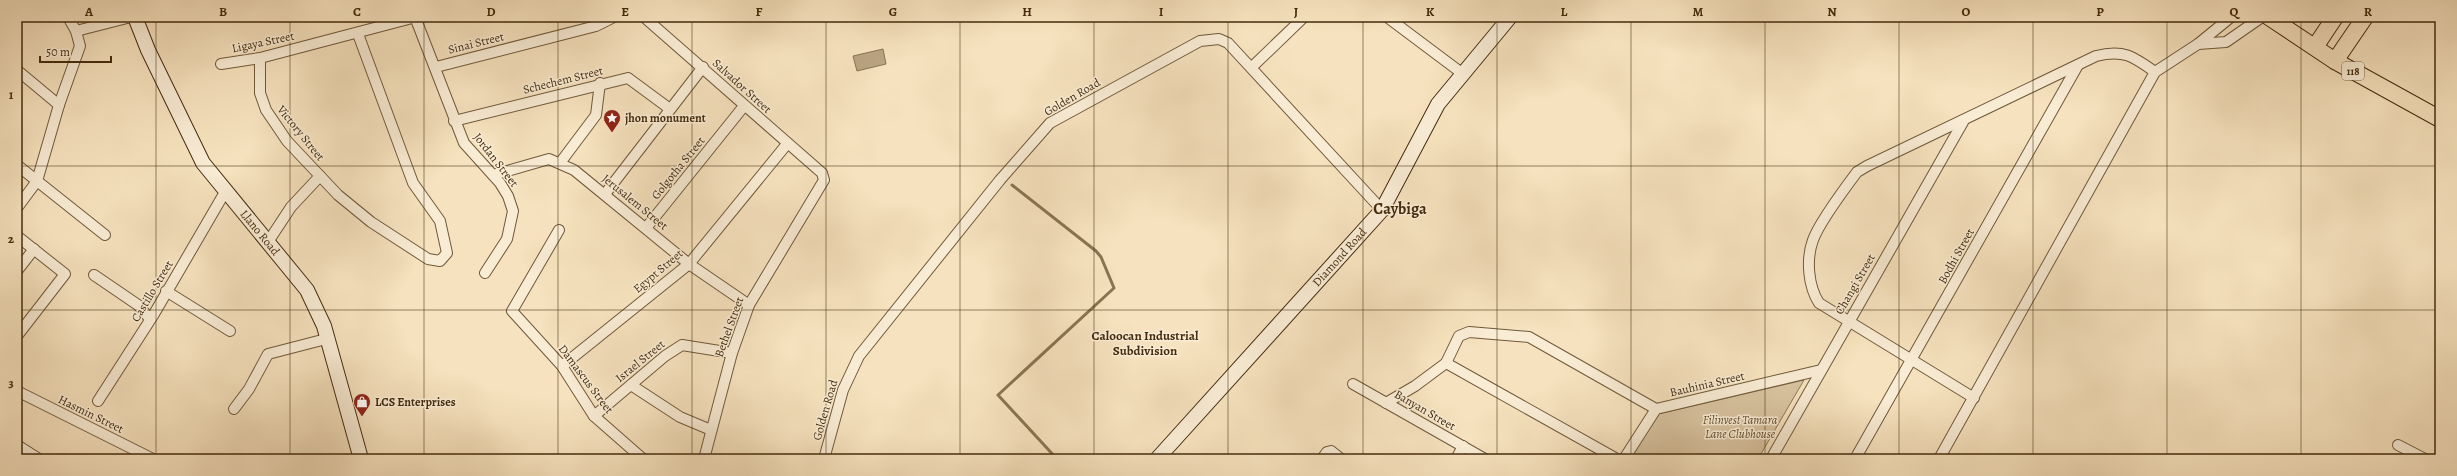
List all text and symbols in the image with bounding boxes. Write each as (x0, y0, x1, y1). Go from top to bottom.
text: A (84, 3, 94, 20)
text: B (219, 3, 227, 20)
text: C (353, 3, 361, 20)
text: D (486, 3, 496, 20)
text: E (621, 3, 629, 20)
text: F (756, 3, 763, 20)
text: G (889, 3, 897, 20)
text: H (1022, 3, 1032, 20)
text: I (1159, 3, 1164, 20)
text: J (1294, 3, 1298, 20)
text: K (1426, 3, 1435, 20)
text: L (1561, 3, 1568, 20)
text: M (1693, 3, 1704, 20)
text: N (1827, 3, 1837, 20)
text: O (1962, 3, 1971, 20)
text: P (2096, 3, 2104, 20)
text: Q (2230, 3, 2241, 20)
text: R (2364, 3, 2373, 20)
street label: Ligaya Street (230, 28, 296, 56)
street label: Sinai Street (446, 28, 506, 58)
scale bar (40, 38, 111, 64)
text: 50 m (46, 44, 70, 60)
street label: Salvador Street (709, 55, 775, 117)
street label: Schechem Street (521, 62, 605, 98)
road number: 118 (2342, 62, 2364, 80)
street label: Golden Road (1041, 74, 1104, 120)
text: 1 (9, 86, 14, 103)
street label: Victory Street (273, 101, 328, 164)
place icon: jhon monument (602, 108, 622, 133)
place label: jhon monument (625, 110, 706, 126)
street label: Jordan Street (470, 130, 522, 190)
street label: Golgotha Street (648, 133, 708, 203)
street label: Jerusalem Street (599, 170, 671, 234)
district label: Caybiga (1373, 198, 1427, 220)
street label: Llano Road (236, 206, 284, 259)
street label: Diamond Road (1309, 224, 1370, 290)
street label: Bodhi Street (1934, 225, 1978, 287)
text: 2 (8, 230, 15, 247)
street label: Egypt Street (630, 246, 686, 296)
street label: Changi Street (1831, 251, 1879, 317)
street label: Castillo Street (127, 257, 177, 325)
street label: Bethel Street (711, 295, 747, 359)
district label: Caloocan Industrial Subdivision (1092, 327, 1199, 359)
street label: Israel Street (612, 336, 668, 386)
street label: Damascus Street (555, 341, 617, 417)
street label: Bauhinia Street (1668, 368, 1746, 400)
text: 3 (8, 374, 14, 391)
street label: Golden Road (809, 377, 841, 442)
street label: Banyan Street (1391, 386, 1459, 434)
street label: Hasmin Street (56, 391, 126, 437)
shop icon: LCS Enterprises (352, 392, 372, 417)
place label: LCS Enterprises (375, 394, 456, 410)
park label: Filinvest Tamara Lane Clubhouse (1703, 412, 1778, 442)

